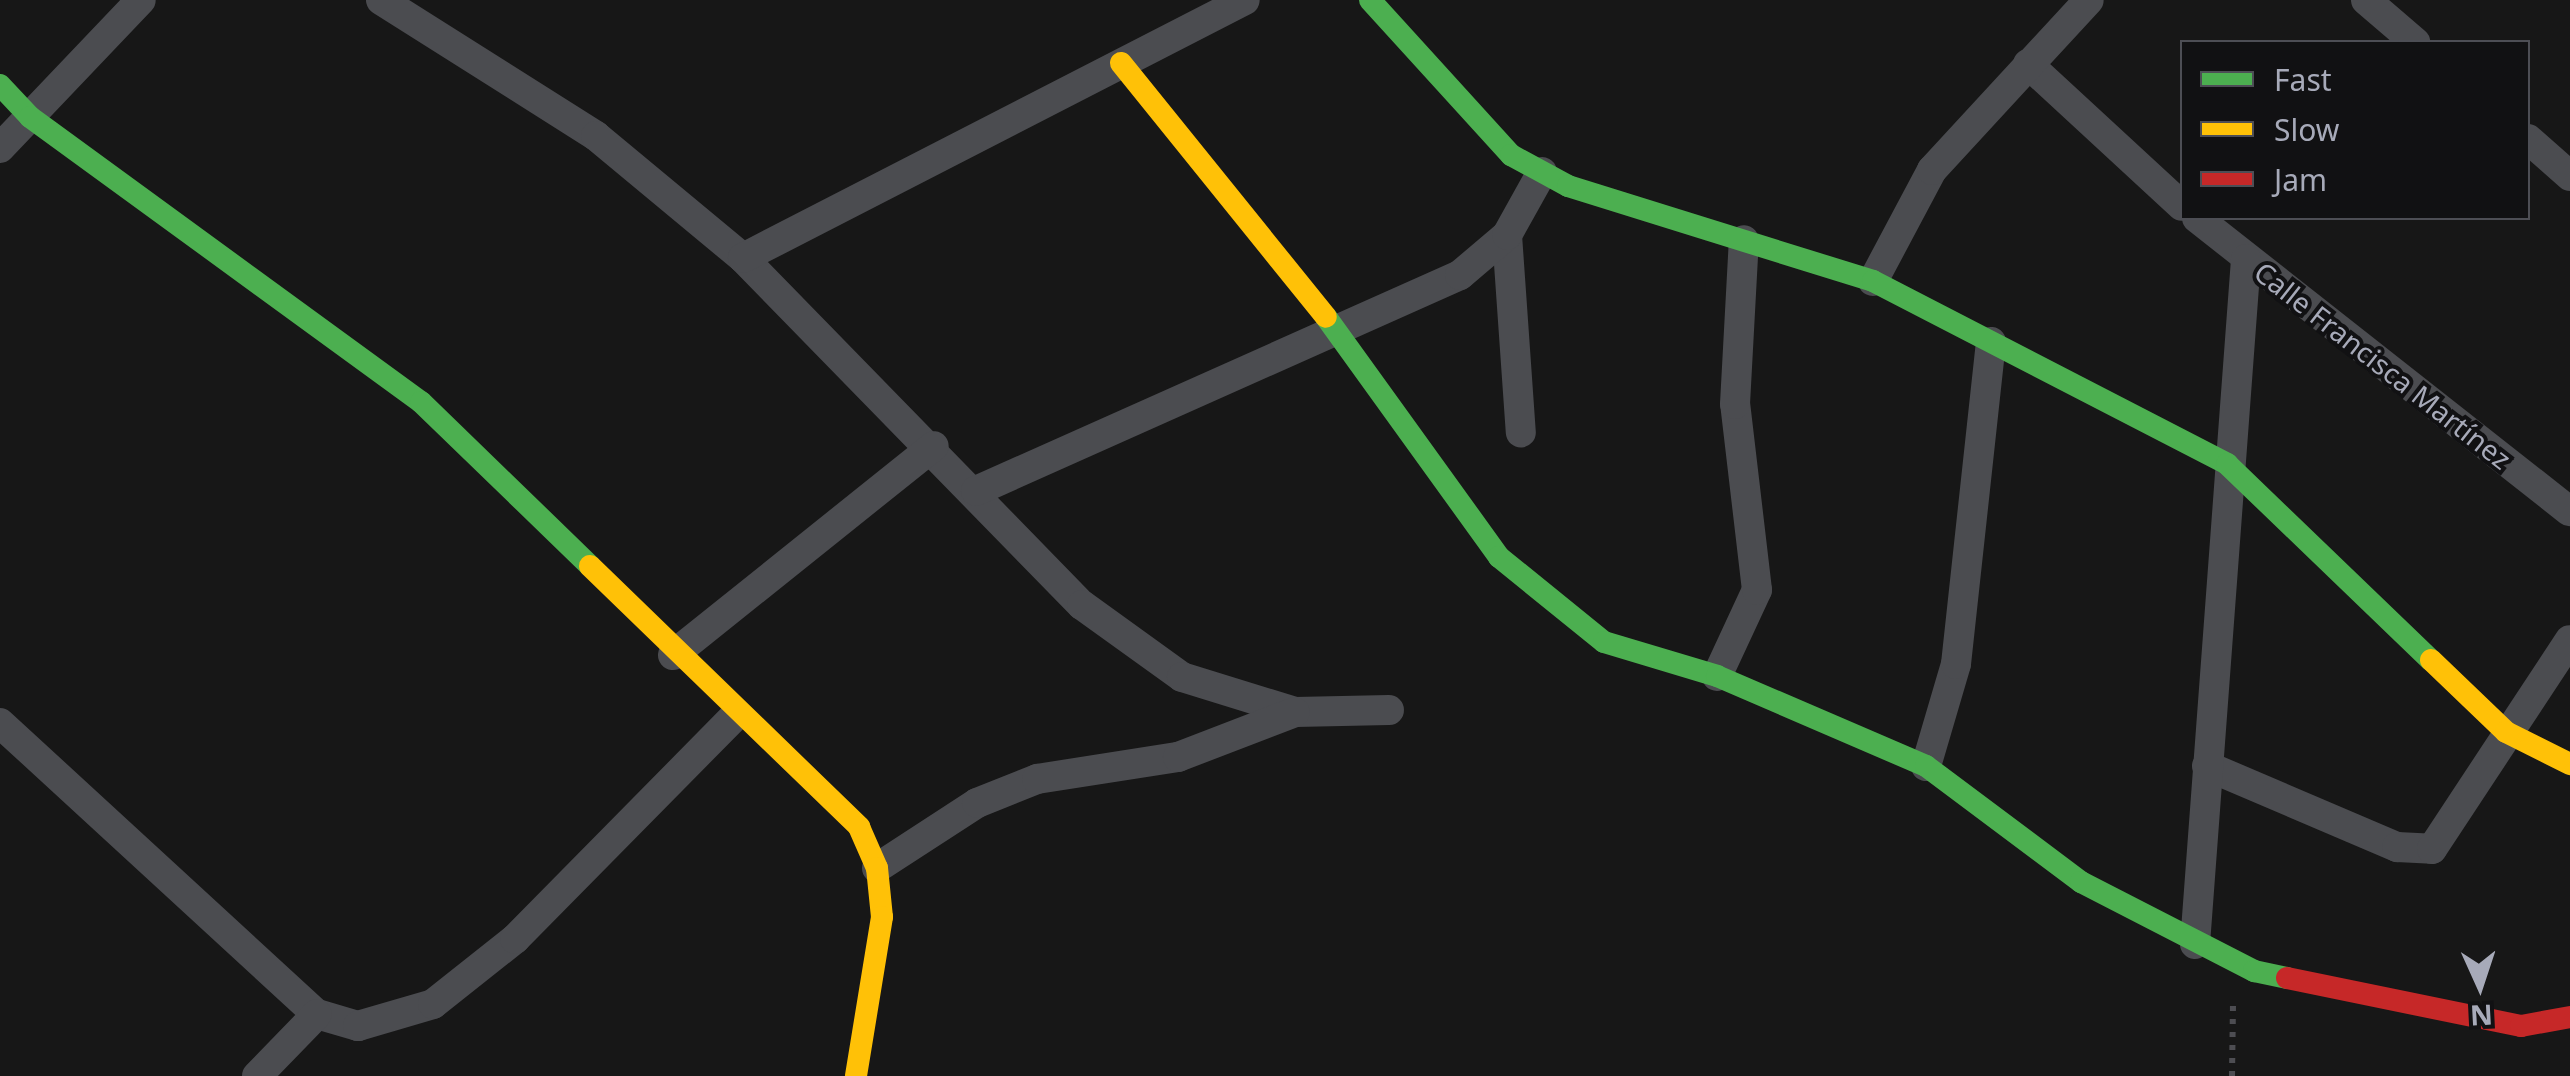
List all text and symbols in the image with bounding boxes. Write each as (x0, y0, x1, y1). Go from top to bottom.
legend (2180, 40, 2530, 220)
text: Fast (2274, 59, 2332, 100)
text: Slow (2274, 109, 2339, 150)
text: Jam (2274, 159, 2327, 200)
street label: Calle Francisca Martínez (2248, 255, 2518, 475)
north arrow (2430, 936, 2530, 1036)
text: N (2469, 996, 2494, 1036)

